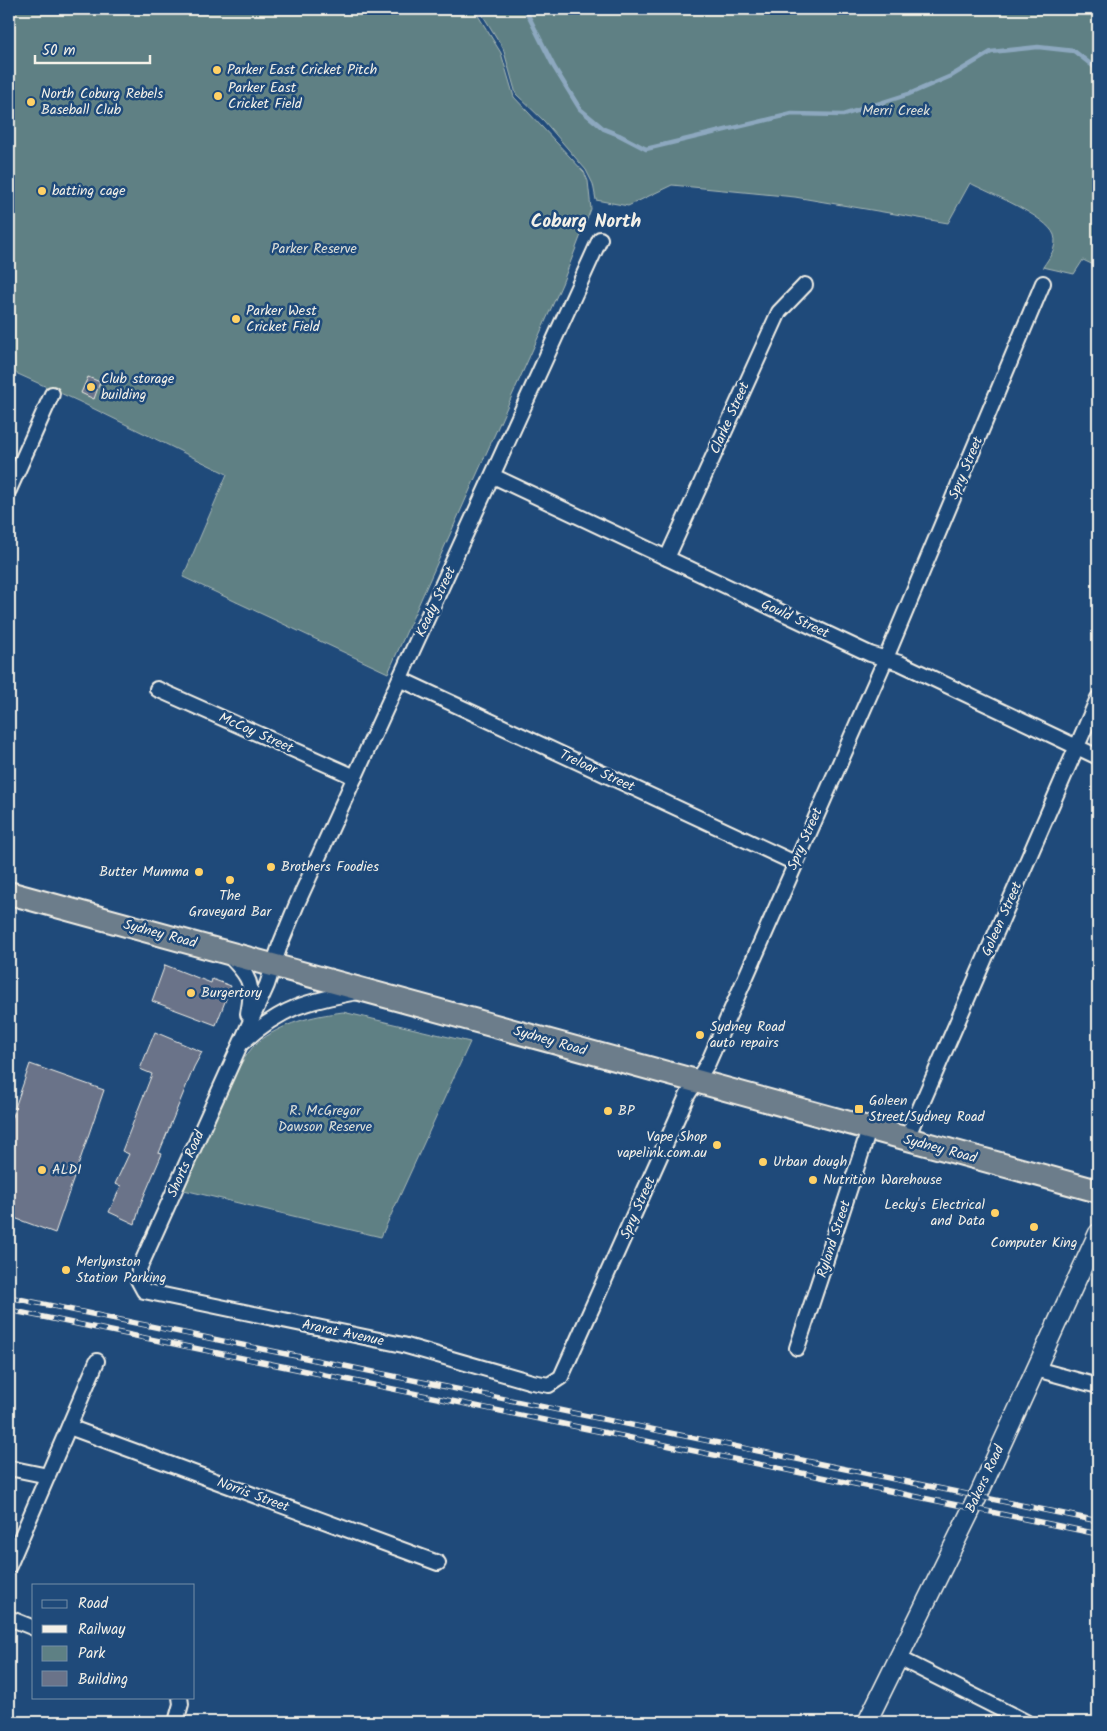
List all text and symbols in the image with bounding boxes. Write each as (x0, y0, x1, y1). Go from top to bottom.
scale bar (35, 32, 150, 64)
text: 50 m (42, 39, 76, 63)
place label: Parker East Cricket Pitch (227, 59, 377, 81)
marker: Parker East Cricket Pitch (211, 64, 223, 76)
place label: Parker East Cricket Field (228, 77, 303, 115)
place label: North Coburg Rebels Baseball Club (41, 83, 163, 121)
marker: Parker East Cricket Field (212, 90, 224, 102)
marker: North Coburg Rebels Baseball Club (25, 96, 37, 108)
park label: Merri Creek (862, 100, 930, 122)
place label: batting cage (52, 180, 126, 202)
marker: batting cage (36, 185, 48, 197)
district label: Coburg North (531, 207, 642, 237)
park label: Parker Reserve (271, 238, 357, 260)
place label: Parker West Cricket Field (246, 300, 321, 338)
marker: Parker West Cricket Field (230, 313, 242, 325)
place label: Club storage building (101, 368, 175, 406)
street label: Clarke Street (704, 378, 756, 458)
marker: Club storage building (85, 381, 97, 393)
street label: Spry Street (943, 433, 989, 503)
street label: Keady Street (410, 562, 462, 641)
street label: Gould Street (757, 594, 833, 645)
street label: McCoy Street (215, 707, 297, 759)
street label: Treloar Street (556, 744, 639, 798)
street label: Spry Street (781, 804, 829, 874)
place label: Brothers Foodies (281, 856, 379, 878)
place label: Butter Mumma (99, 861, 189, 883)
marker: Brothers Foodies (265, 861, 277, 873)
marker: Butter Mumma (193, 866, 205, 878)
marker: The Graveyard Bar (224, 874, 236, 886)
street label: Goleen Street (976, 878, 1028, 960)
place label: The Graveyard Bar (189, 885, 273, 923)
street label: Sydney Road (121, 914, 200, 955)
place label: Burgertory (201, 982, 262, 1004)
marker: Burgertory (185, 987, 197, 999)
place label: Sydney Road auto repairs (710, 1016, 786, 1054)
street label: Sydney Road (511, 1020, 590, 1062)
marker: Sydney Road auto repairs (694, 1029, 706, 1041)
place label: Goleen Street/Sydney Road (869, 1090, 985, 1128)
park label: R. McGregor Dawson Reserve (278, 1100, 373, 1138)
place label: BP (618, 1100, 635, 1122)
marker: Goleen Street/Sydney Road (853, 1103, 865, 1115)
marker: BP (602, 1105, 614, 1117)
street label: Shorts Road (162, 1126, 211, 1201)
place label: Vape Shop vapelink.com.au (617, 1126, 707, 1164)
street label: Sydney Road (901, 1129, 980, 1170)
marker: Vape Shop vapelink.com.au (711, 1139, 723, 1151)
place label: Urban dough (773, 1151, 847, 1173)
marker: Urban dough (757, 1156, 769, 1168)
place label: ALDI (52, 1159, 82, 1181)
marker: ALDI (36, 1164, 48, 1176)
place label: Nutrition Warehouse (823, 1169, 943, 1191)
street label: Spry Street (614, 1173, 662, 1243)
marker: Nutrition Warehouse (807, 1174, 819, 1186)
place label: Lecky's Electrical and Data (884, 1194, 986, 1232)
street label: Ryland Street (811, 1197, 857, 1281)
marker: Lecky's Electrical and Data (989, 1207, 1001, 1219)
marker: Computer King (1028, 1221, 1040, 1233)
place label: Computer King (991, 1232, 1077, 1254)
place label: Merlynston Station Parking (76, 1251, 166, 1289)
marker: Merlynston Station Parking (60, 1264, 72, 1276)
street label: Ararat Avenue (300, 1314, 387, 1353)
street label: Bakers Road (960, 1441, 1011, 1517)
street label: Norris Street (214, 1472, 293, 1518)
legend (32, 1584, 195, 1698)
text: Road (78, 1592, 109, 1616)
text: Railway (78, 1618, 126, 1642)
text: Park (78, 1642, 106, 1666)
text: Building (78, 1668, 128, 1692)

